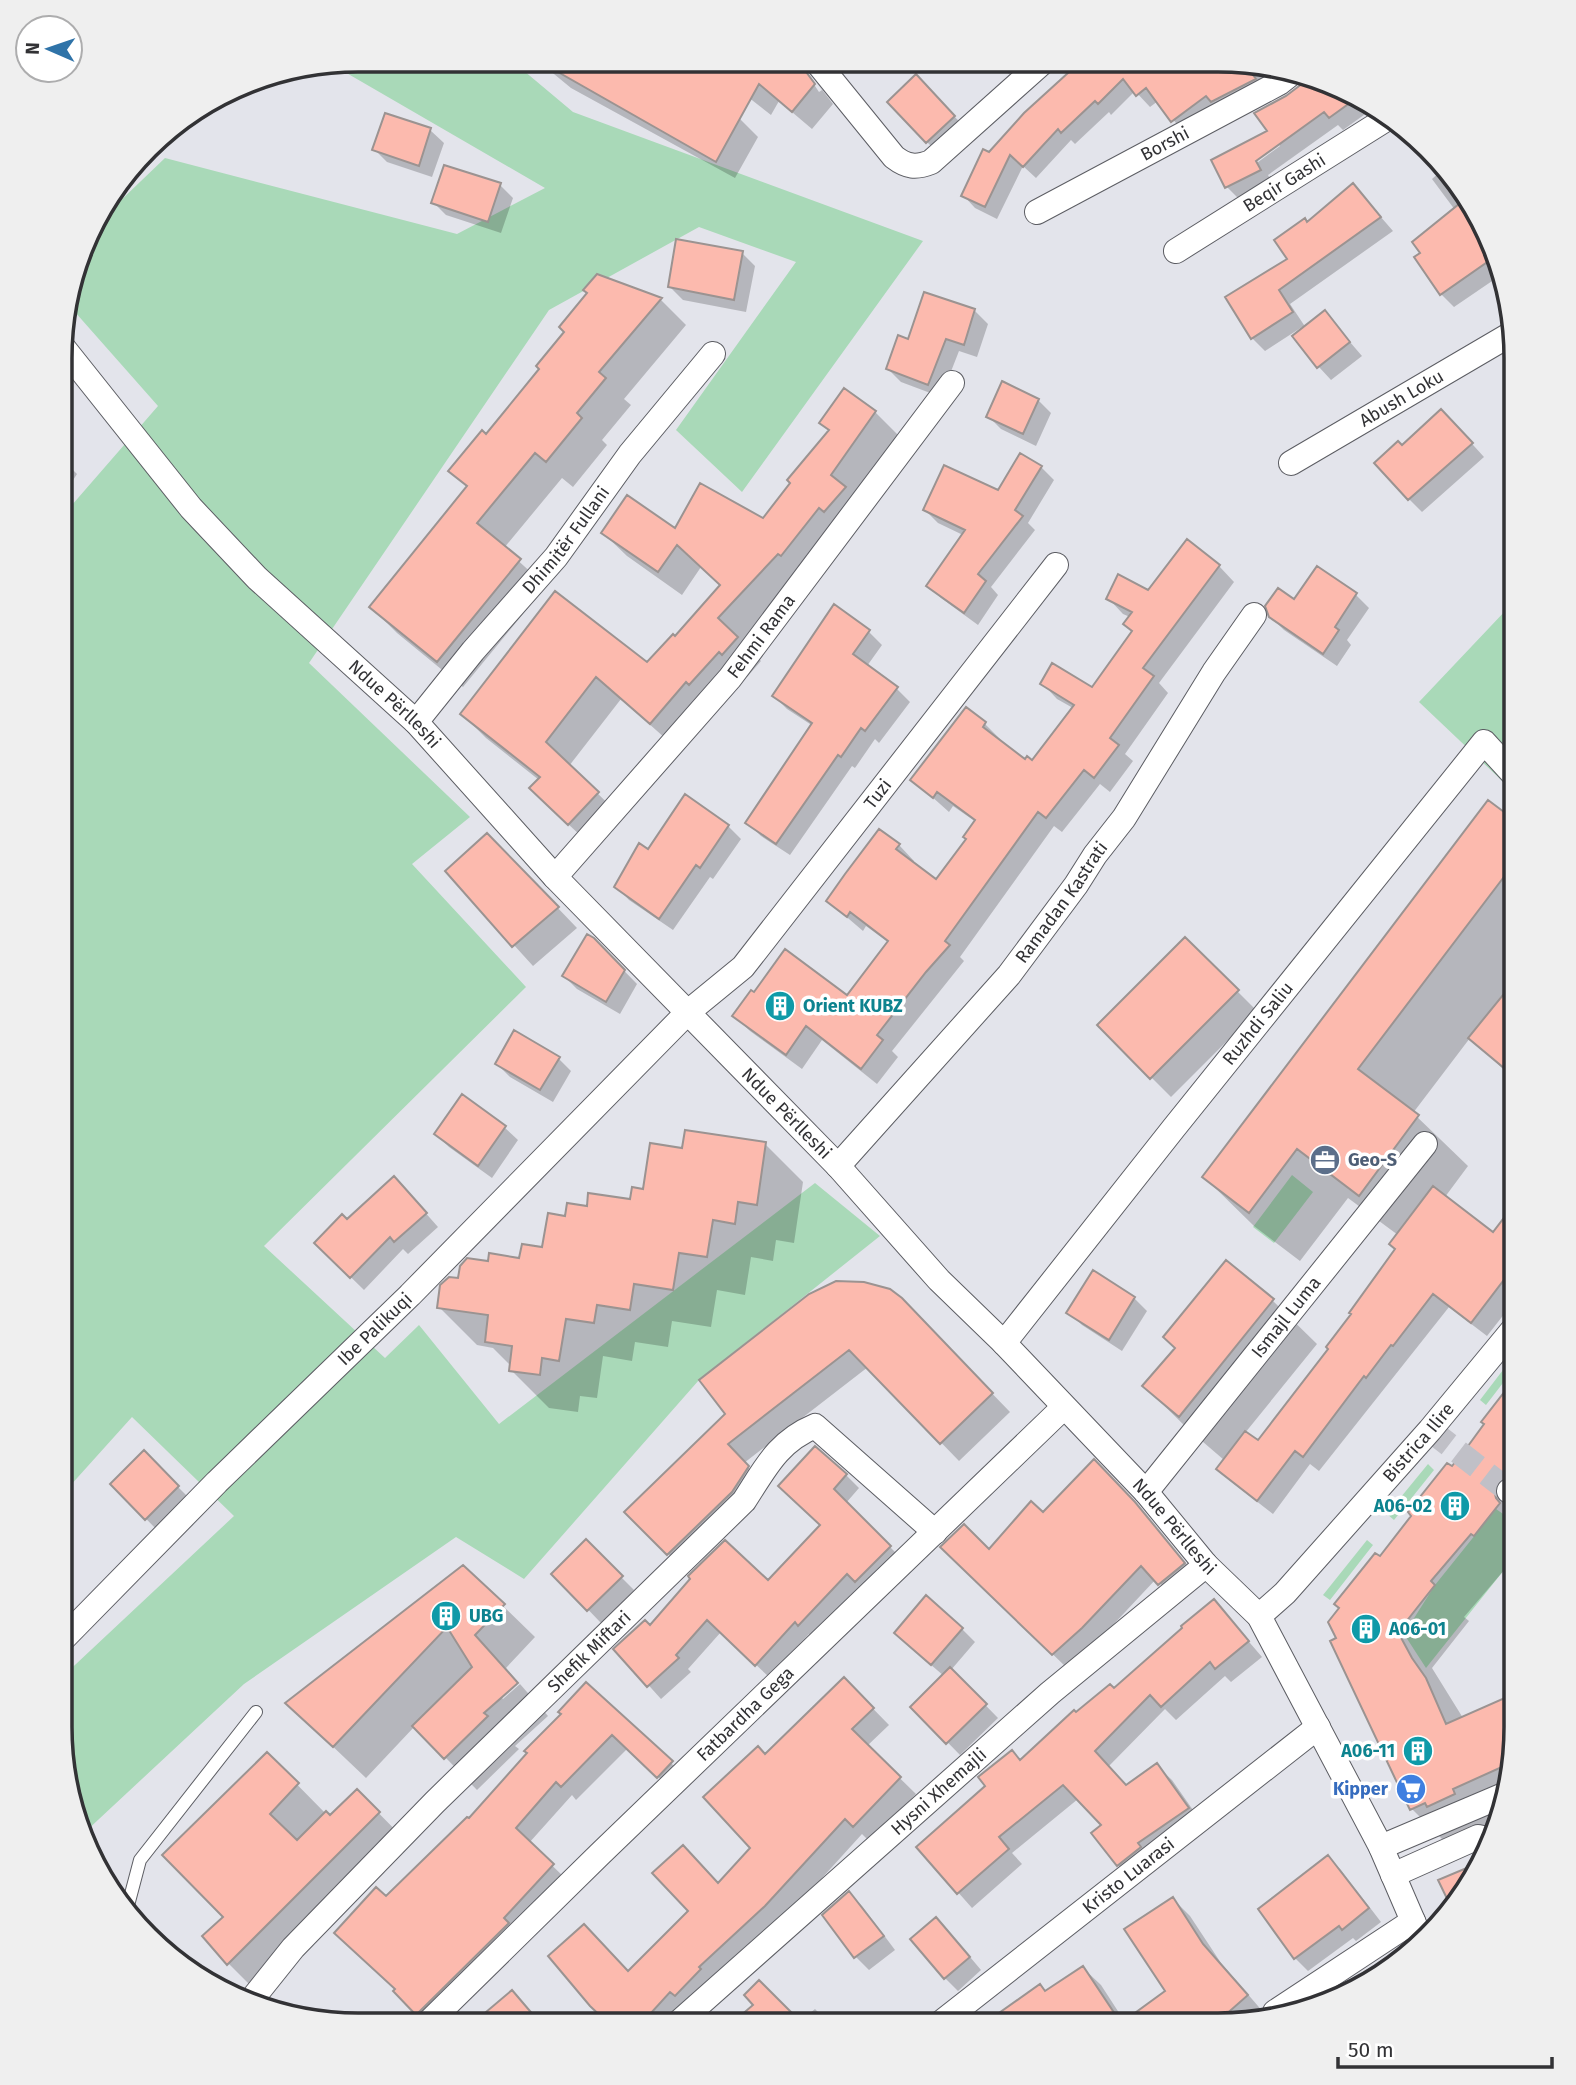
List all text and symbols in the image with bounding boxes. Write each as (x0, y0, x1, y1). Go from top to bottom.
north arrow (14, 14, 84, 84)
text: N (21, 42, 44, 55)
street label: Borshi (1137, 122, 1193, 166)
street label: Beqir Gashi (1239, 149, 1330, 217)
street label: Abush Loku (1355, 365, 1447, 431)
street label: Dhimitër Fullani (518, 482, 614, 598)
street label: Fehmi Rama (723, 590, 800, 683)
street label: Ndue Përlleshi (344, 655, 445, 753)
street label: Tuzi (859, 775, 896, 813)
street label: Ramadan Kastrati (1011, 837, 1112, 968)
street label: Ruzhdi Saliu (1218, 977, 1298, 1070)
building icon: Orient KUBZ (763, 989, 797, 1023)
place label: Orient KUBZ (803, 995, 903, 1017)
street label: Ndue Përlleshi (737, 1063, 836, 1164)
office icon: Geo-S (1308, 1143, 1342, 1177)
place label: Geo-S (1348, 1149, 1397, 1171)
street label: Ismajl Luma (1247, 1272, 1325, 1362)
street label: Ibe Palikuqi (333, 1288, 417, 1370)
street label: Bistrica Ilire (1378, 1398, 1459, 1486)
street label: Ndue Përlleshi (1128, 1474, 1221, 1580)
building icon: A06-02 (1438, 1489, 1472, 1523)
place label: A06-02 (1373, 1495, 1432, 1517)
building icon: UBG (429, 1599, 463, 1633)
place label: UBG (469, 1605, 503, 1627)
street label: Shefik Miftari (543, 1606, 636, 1697)
building icon: A06-01 (1349, 1612, 1383, 1646)
place label: A06-01 (1388, 1618, 1446, 1640)
street label: Fatbardha Gega (692, 1662, 799, 1766)
building icon: A06-11 (1401, 1734, 1435, 1768)
place label: A06-11 (1340, 1740, 1395, 1762)
street label: Hysni Xhemajli (886, 1744, 991, 1840)
supermarket icon: Kipper (1394, 1772, 1428, 1806)
place label: Kipper (1333, 1778, 1389, 1800)
street label: Kristo Luarasi (1078, 1833, 1179, 1919)
scale bar (1338, 2025, 1552, 2070)
text: 50 m (1348, 2037, 1394, 2063)

